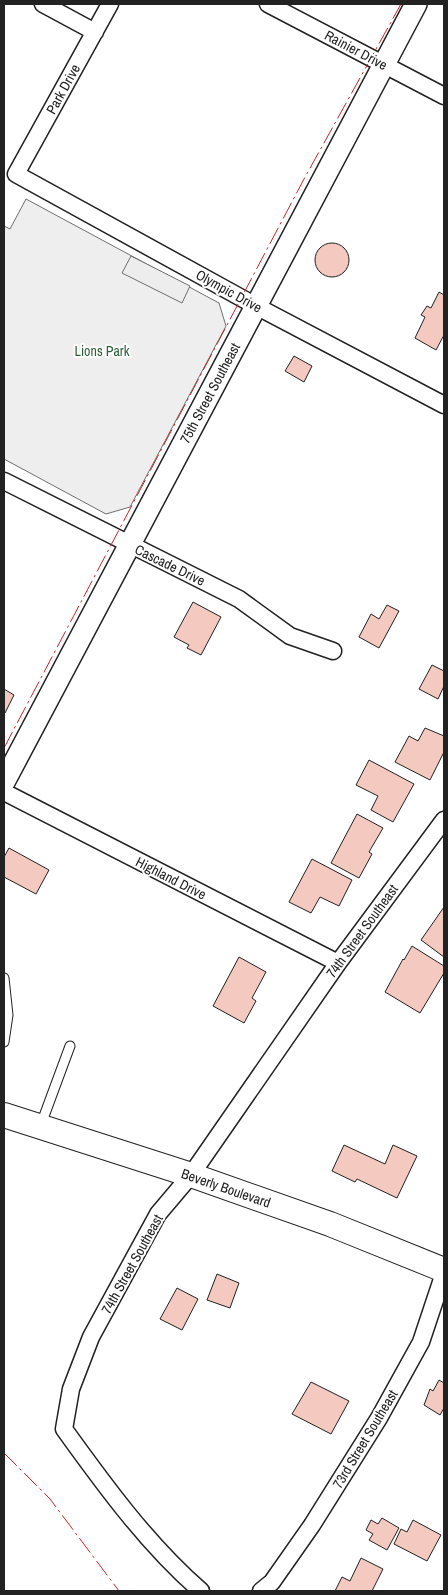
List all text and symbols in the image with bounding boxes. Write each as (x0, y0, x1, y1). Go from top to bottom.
street label: Rainier Drive (322, 26, 390, 74)
street label: Park Drive (42, 61, 84, 117)
street label: Olympic Drive (193, 266, 265, 316)
street label: 75th Street Southeast (176, 340, 244, 446)
park label: Lions Park (75, 342, 130, 360)
street label: Cascade Drive (132, 540, 208, 590)
street label: Highland Drive (133, 853, 209, 903)
street label: 74th Street Southeast (322, 881, 402, 981)
street label: Beverly Boulevard (179, 1164, 273, 1212)
street label: 74th Street Southeast (97, 1211, 167, 1317)
street label: 73rd Street Southeast (329, 1386, 401, 1492)

